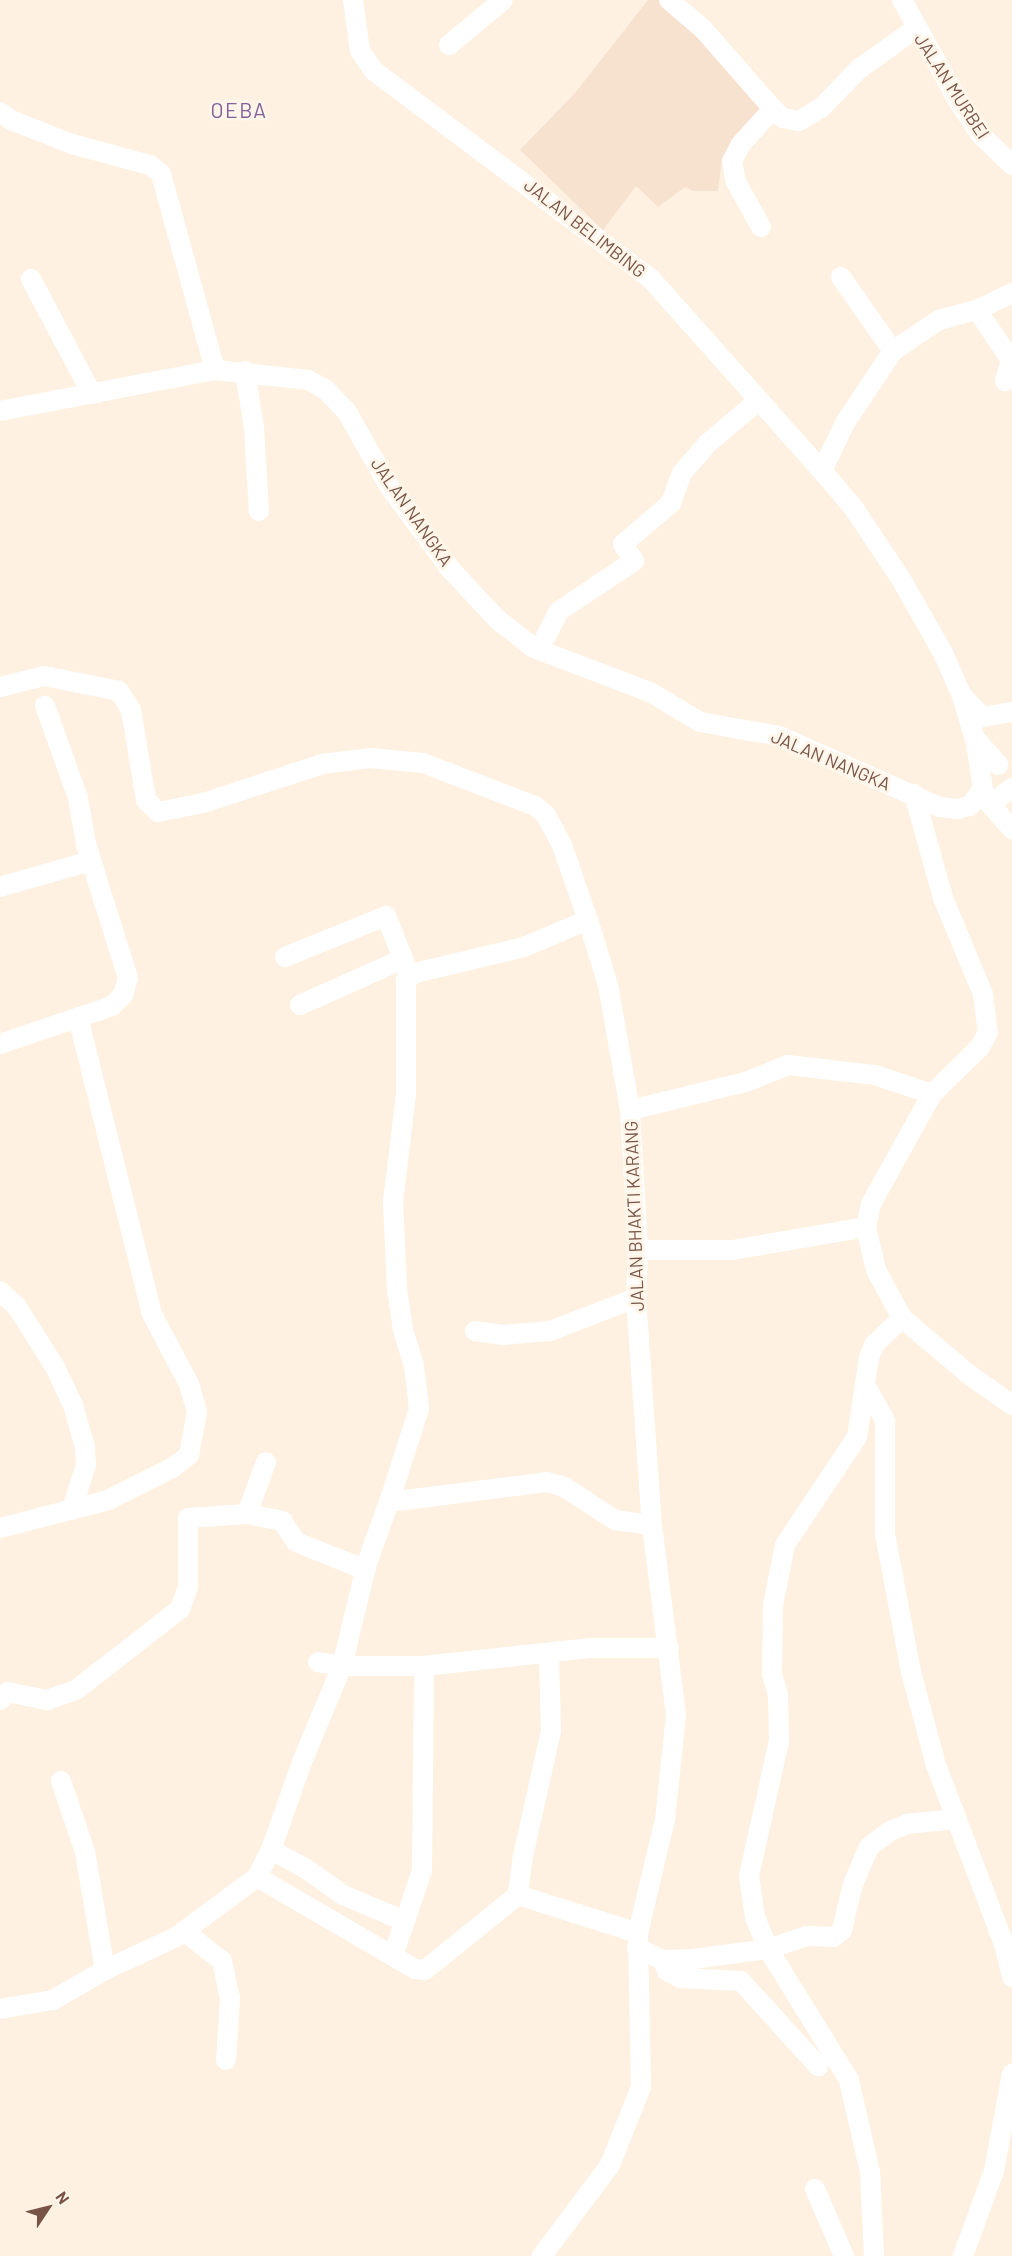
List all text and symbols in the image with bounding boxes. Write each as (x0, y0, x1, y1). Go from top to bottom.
street label: JALAN MURBEI (910, 29, 994, 143)
district label: OEBA (210, 97, 268, 123)
street label: JALAN BELIMBING (520, 174, 650, 282)
street label: JALAN NANGKA (367, 454, 457, 570)
street label: JALAN NANGKA (768, 725, 894, 795)
street label: JALAN BHAKTI KARANG (620, 1120, 648, 1312)
north arrow (18, 2178, 78, 2238)
text: N (52, 2188, 74, 2207)

